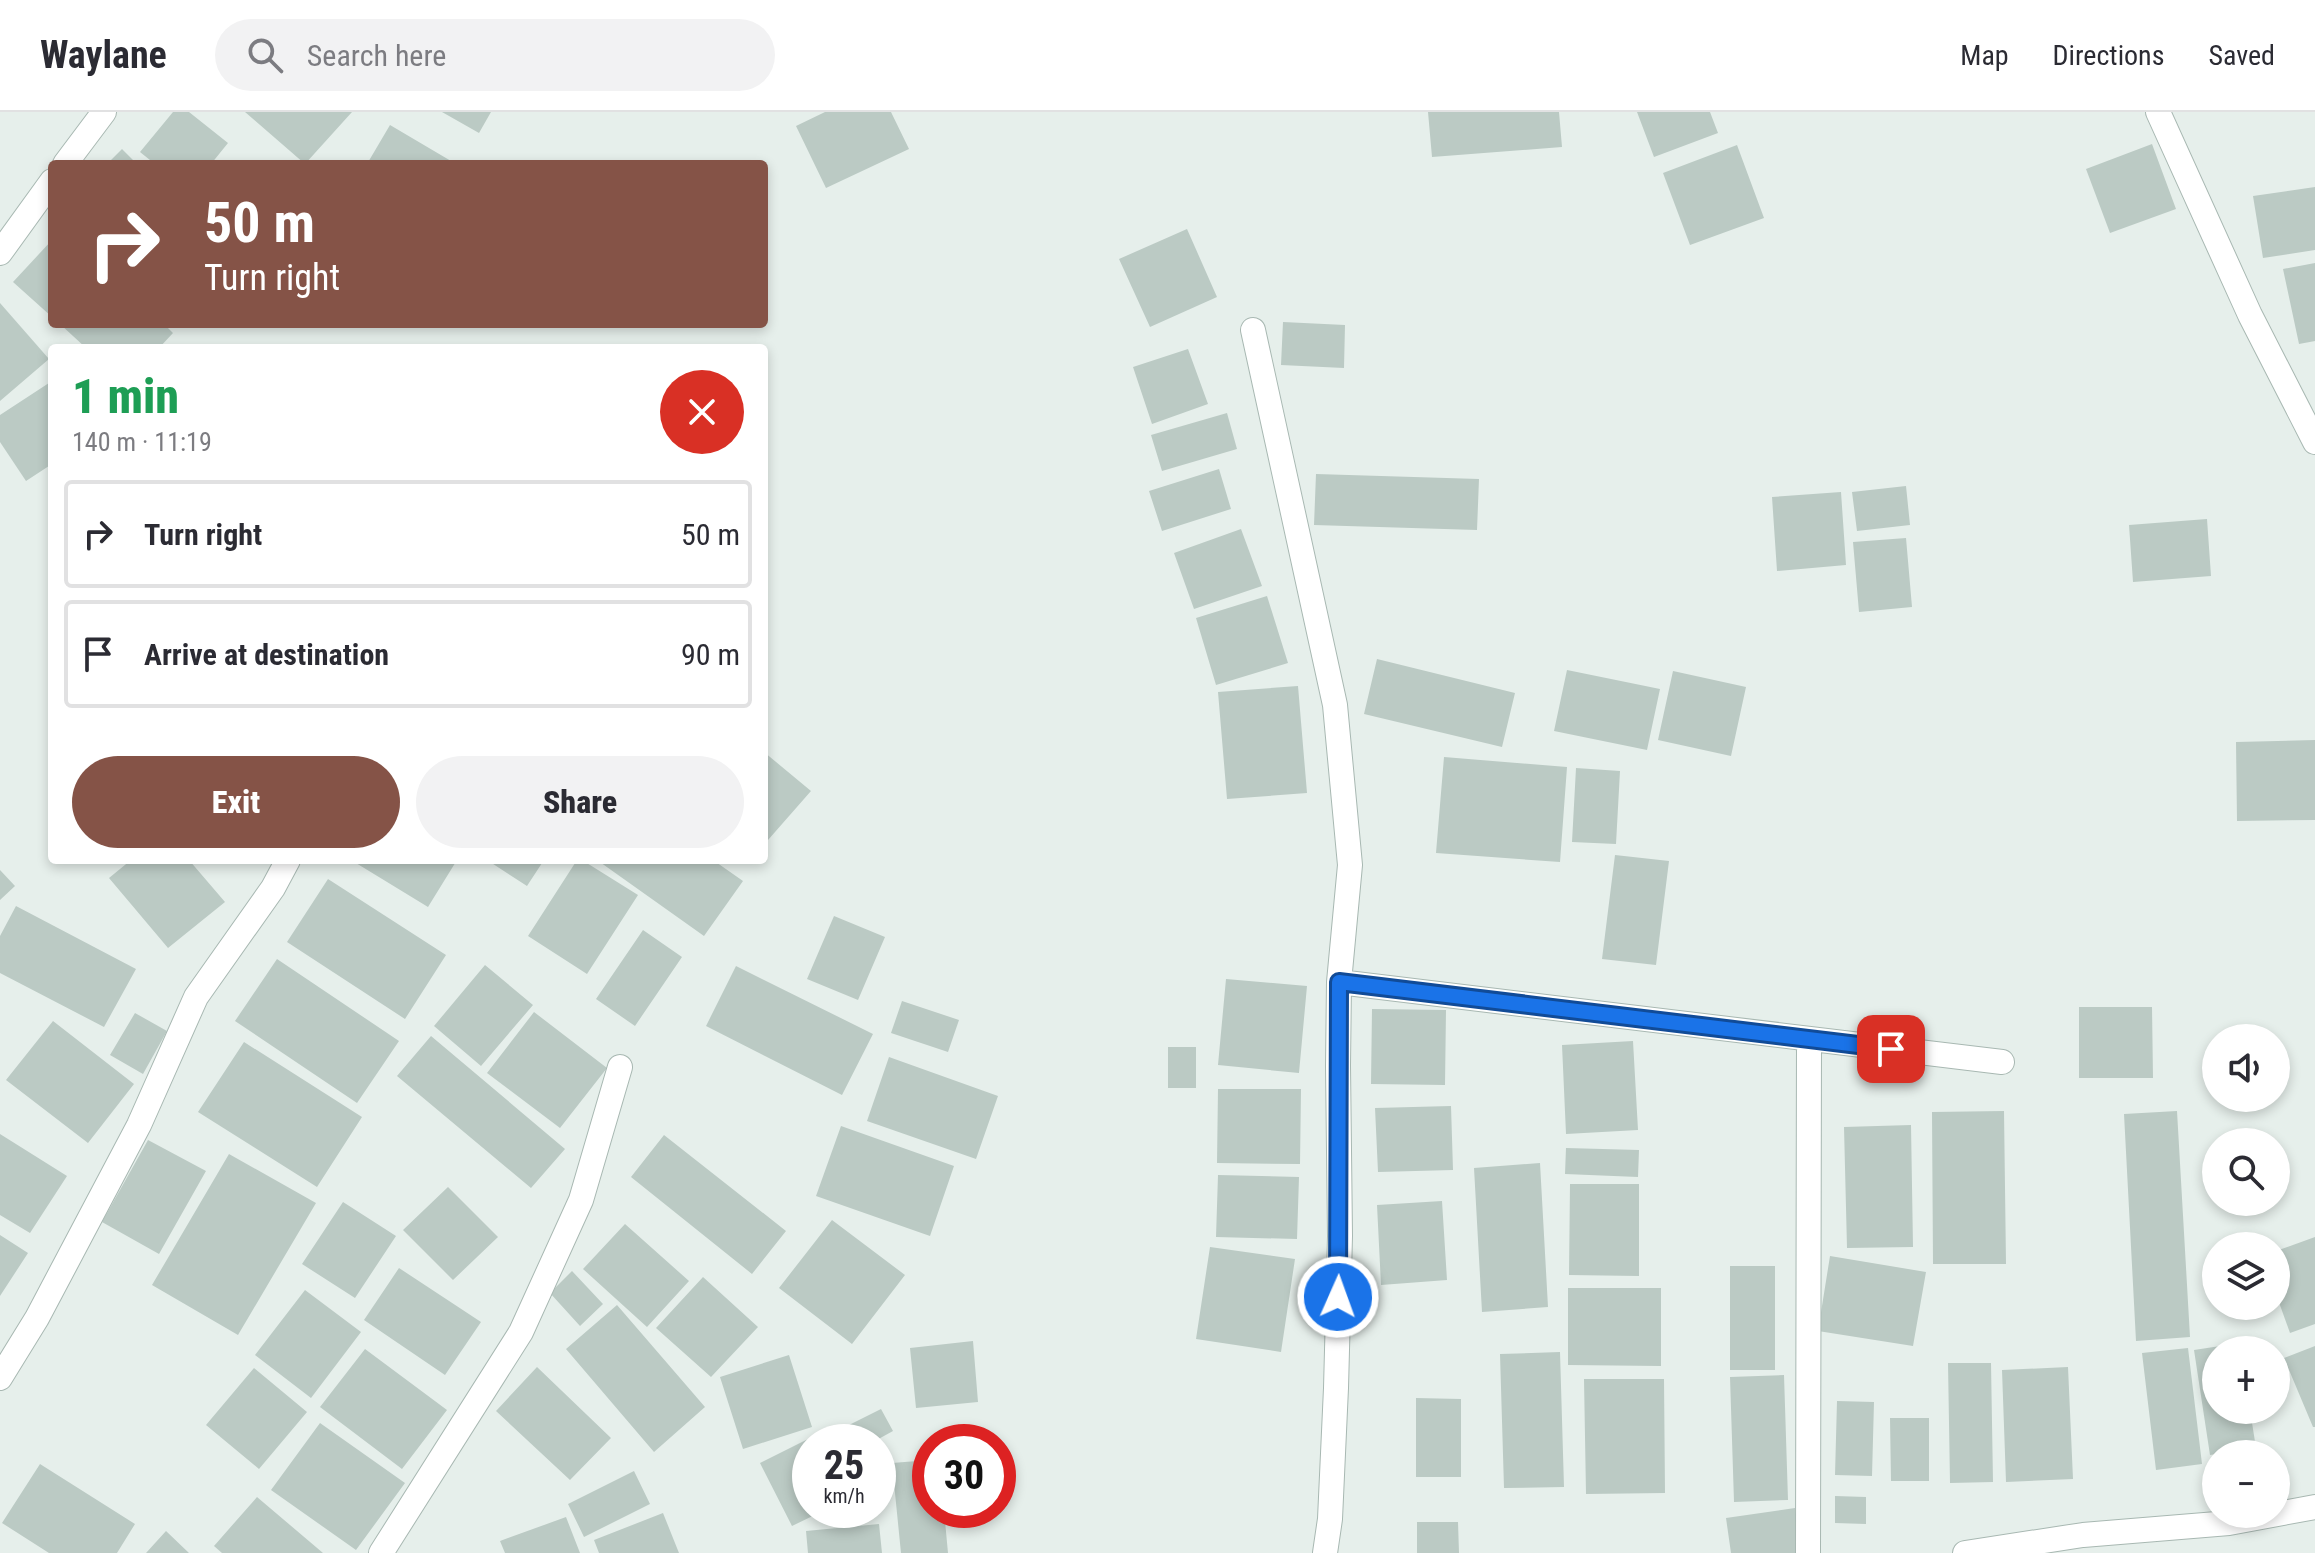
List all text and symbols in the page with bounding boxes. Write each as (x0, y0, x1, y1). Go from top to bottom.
search box (215, 19, 775, 91)
text: Waylane (40, 33, 167, 77)
icon: search (243, 33, 287, 77)
text: Search here (307, 38, 446, 73)
text: Map (1960, 39, 2009, 72)
text: Directions (2053, 39, 2164, 72)
text: Saved (2208, 39, 2275, 72)
text: 50 m (204, 190, 315, 256)
icon: right (72, 192, 176, 296)
text: Turn right (204, 257, 340, 299)
text: 1 min (72, 368, 179, 425)
button: close (660, 370, 744, 454)
text: 140 m · 11:19 (72, 427, 212, 457)
icon: right (76, 512, 120, 556)
text: Turn right (144, 517, 262, 552)
text: 50 m (681, 517, 740, 552)
icon: arrive (76, 632, 120, 676)
text: Arrive at destination (144, 637, 389, 672)
text: 90 m (681, 637, 740, 672)
button: Exit (72, 756, 400, 848)
button: Share (416, 756, 744, 848)
pin (1857, 1015, 1925, 1083)
map controls (2202, 1024, 2290, 1528)
button: sound (2202, 1024, 2290, 1112)
icon: arrive (1869, 1027, 1913, 1071)
button: search (2202, 1128, 2290, 1216)
button: layers (2202, 1232, 2290, 1320)
position arrow (1296, 1255, 1380, 1339)
button: + (2202, 1336, 2290, 1424)
speed limit sign: 30 (912, 1424, 1016, 1528)
button: − (2202, 1440, 2290, 1528)
text: 25 (824, 1442, 864, 1489)
text: km/h (823, 1484, 865, 1508)

